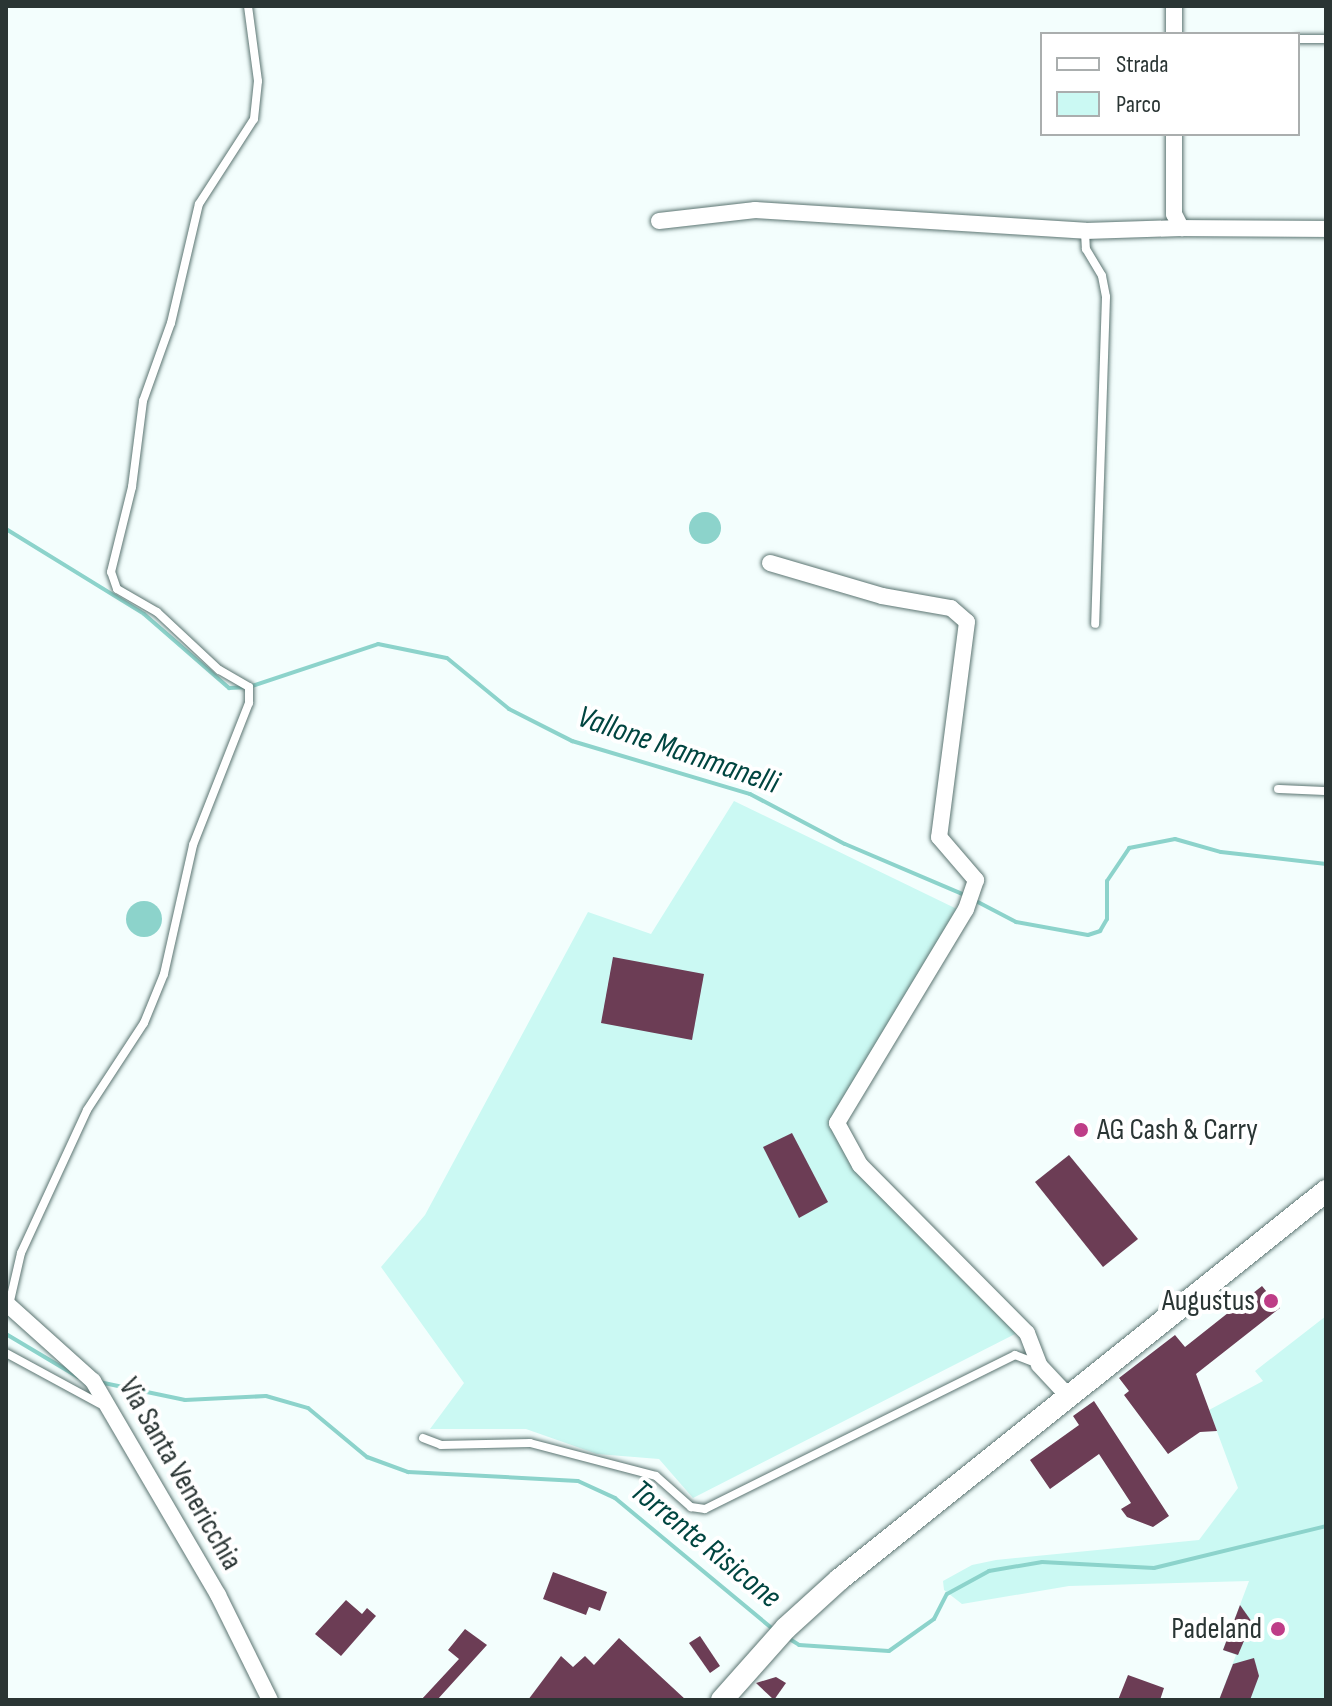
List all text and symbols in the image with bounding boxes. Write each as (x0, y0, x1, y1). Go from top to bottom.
legend (1040, 32, 1300, 136)
text: Strada (1116, 50, 1169, 79)
text: Parco (1116, 90, 1161, 119)
water label: Vallone Mammanelli (572, 699, 784, 803)
place label: AG Cash & Carry (1097, 1112, 1258, 1148)
marker: AG Cash & Carry (1072, 1121, 1090, 1139)
place label: Augustus (1162, 1283, 1255, 1319)
marker: Augustus (1262, 1292, 1280, 1310)
street label: Via Santa Venericchia (110, 1372, 250, 1576)
water label: Torrente Risicone (622, 1473, 788, 1617)
place label: Padeland (1171, 1611, 1262, 1647)
marker: Padeland (1269, 1620, 1287, 1638)

